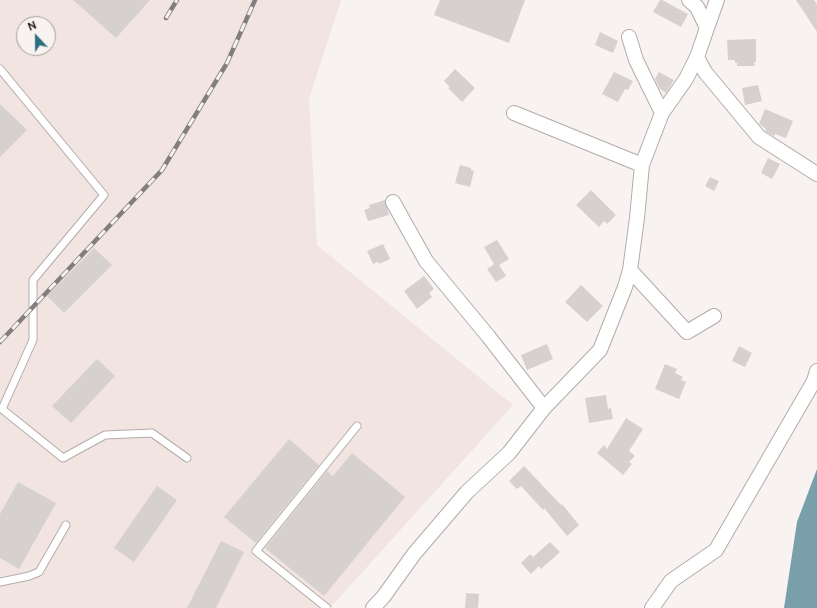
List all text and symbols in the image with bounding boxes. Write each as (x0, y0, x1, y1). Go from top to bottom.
north arrow (16, 16, 56, 56)
text: N (26, 19, 38, 33)

